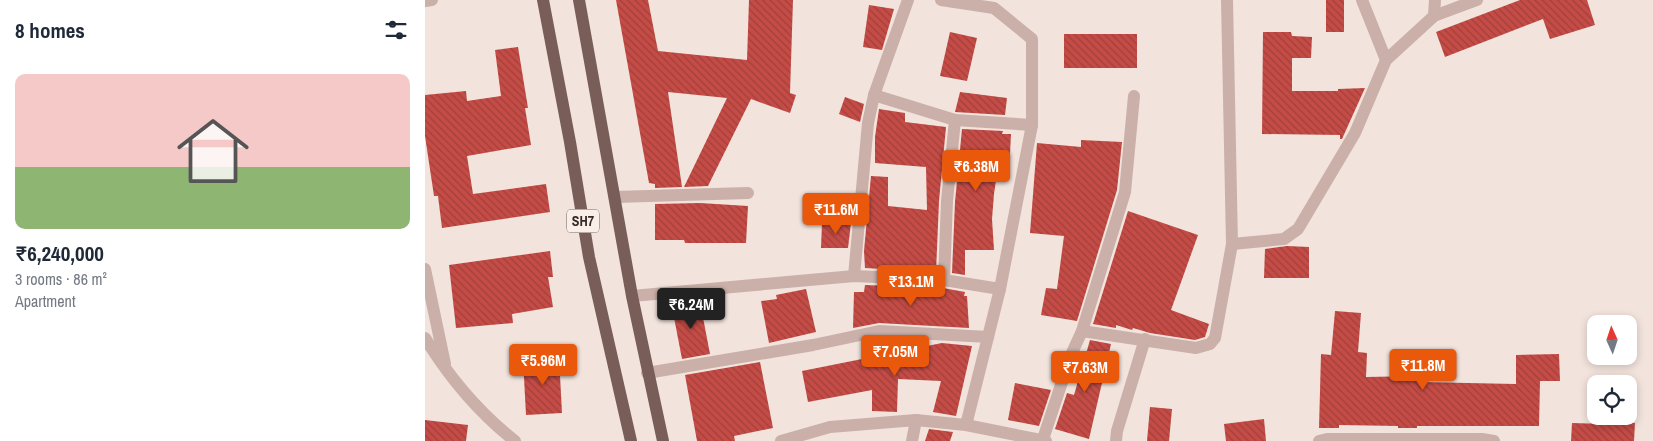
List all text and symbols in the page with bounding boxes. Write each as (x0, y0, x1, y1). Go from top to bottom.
text: 8 homes (15, 16, 85, 45)
icon: filters (382, 16, 410, 44)
icon: home (168, 106, 258, 196)
pin: ₹6.38M (935, 150, 1017, 192)
text: ₹6.38M (953, 155, 999, 177)
pin: ₹11.6M (795, 192, 877, 235)
text: ₹11.6M (813, 198, 859, 220)
road number: SH7 (567, 210, 599, 232)
text: ₹6,240,000 (15, 239, 104, 268)
pin: ₹13.1M (870, 264, 952, 307)
text: 3 rooms · 86 m² (15, 268, 107, 290)
text: ₹13.1M (888, 270, 934, 292)
pin: ₹6.24M (650, 288, 732, 330)
text: Apartment (15, 290, 76, 312)
text: ₹6.24M (668, 293, 714, 315)
north arrow (1587, 315, 1637, 365)
map controls (1587, 315, 1637, 425)
pin: ₹7.05M (854, 334, 936, 377)
text: ₹7.05M (872, 340, 918, 362)
pin: ₹5.96M (502, 344, 584, 386)
pin: ₹11.8M (1382, 348, 1464, 391)
text: ₹5.96M (520, 349, 566, 371)
pin: ₹7.63M (1044, 350, 1126, 393)
text: ₹11.8M (1400, 354, 1446, 376)
text: ₹7.63M (1062, 356, 1108, 378)
button: locate (1587, 375, 1637, 425)

